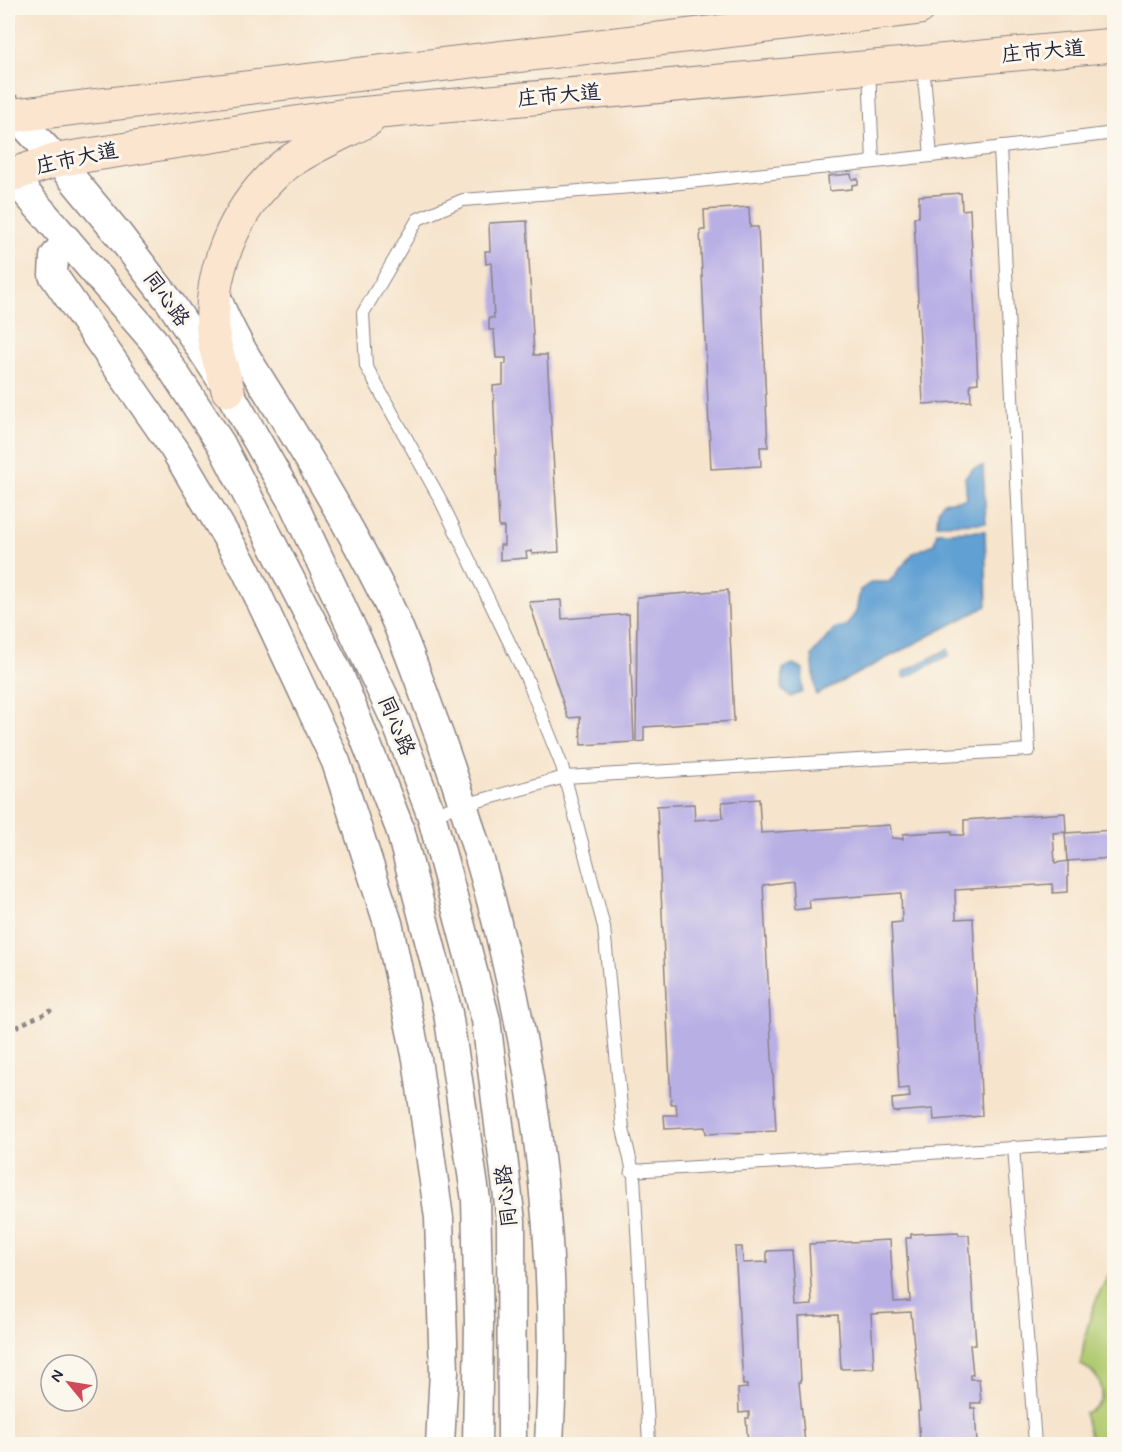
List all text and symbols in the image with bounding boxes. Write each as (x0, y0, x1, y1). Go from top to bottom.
street label: 庄市大道 (1000, 34, 1086, 70)
street label: 庄市大道 (516, 78, 602, 114)
street label: 庄市大道 (33, 137, 121, 181)
street label: 同心路 (136, 265, 196, 333)
street label: 同心路 (371, 692, 421, 760)
street label: 同心路 (490, 1163, 524, 1229)
north arrow (39, 1353, 99, 1413)
text: N (46, 1366, 69, 1386)

